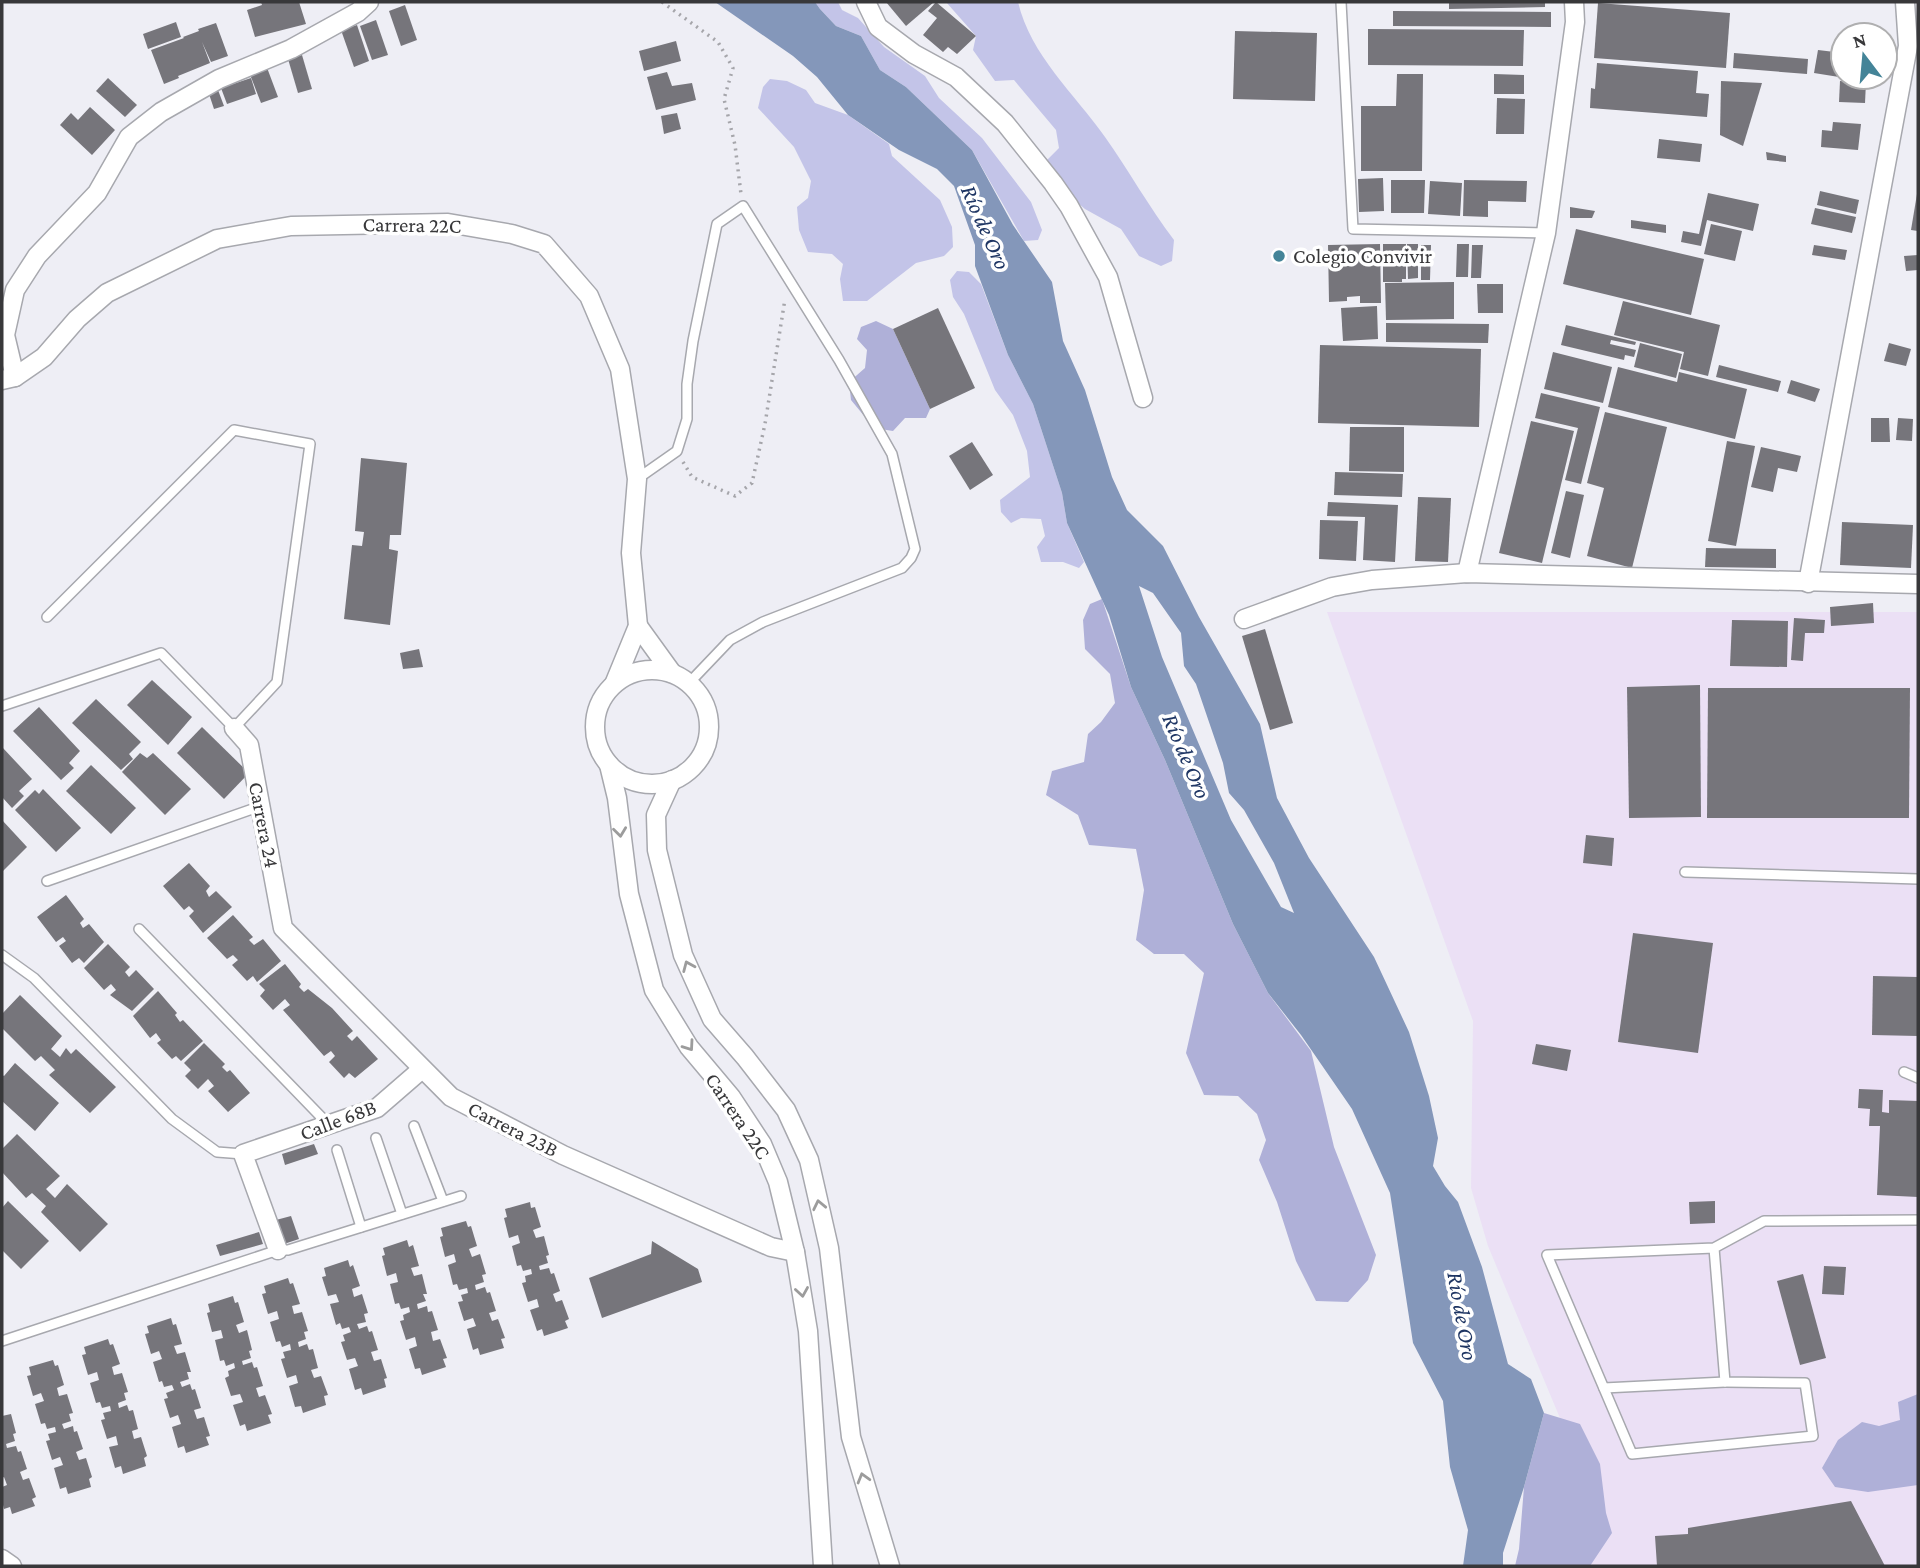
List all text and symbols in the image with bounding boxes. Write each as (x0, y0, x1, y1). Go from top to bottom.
north arrow (1829, 21, 1899, 91)
text: N (1850, 28, 1869, 52)
water label: Río de Oro (956, 181, 1016, 273)
street label: Carrera 22C (362, 212, 462, 238)
place label: Colegio Convivir (1293, 244, 1433, 268)
marker: Colegio Convivir (1271, 248, 1287, 264)
water label: Río de Oro (1158, 710, 1217, 803)
street label: Carrera 24 (244, 780, 284, 870)
one-way arrow (613, 826, 628, 838)
one-way arrow (682, 961, 696, 974)
one-way arrow (681, 1038, 693, 1051)
street label: Carrera 22C (700, 1068, 776, 1164)
street label: Calle 68B (297, 1095, 379, 1145)
street label: Carrera 23B (464, 1096, 562, 1162)
one-way arrow (813, 1199, 827, 1211)
water label: Río de Oro (1442, 1270, 1484, 1363)
one-way arrow (794, 1286, 809, 1298)
one-way arrow (856, 1472, 871, 1484)

